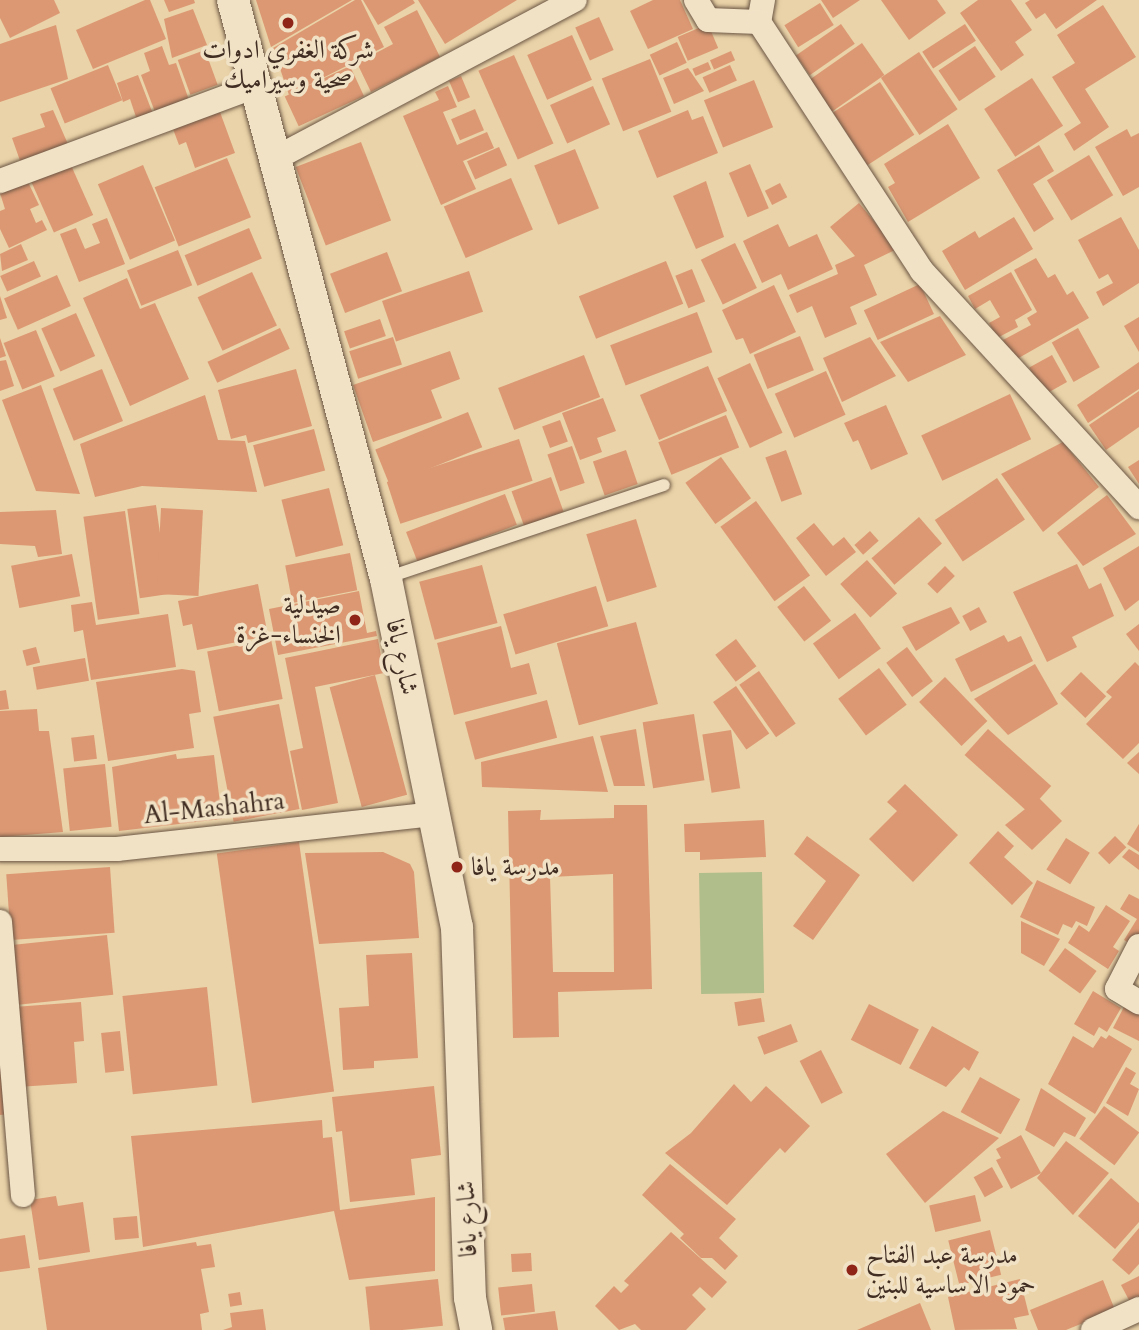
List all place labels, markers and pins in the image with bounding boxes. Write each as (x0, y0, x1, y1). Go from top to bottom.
marker: شركة الغفري ادوات صحية وسيراميك (280, 15, 296, 31)
place label: شركة الغفري ادوات صحية وسيراميك (202, 34, 374, 96)
place label: صيدلية الخنساء-غزة (236, 589, 341, 650)
marker: صيدلية الخنساء-غزة (347, 612, 363, 628)
place label: مدرسة يافا (471, 851, 560, 883)
marker: مدرسة يافا (449, 859, 465, 875)
place label: مدرسة عبد الفتاح حمود الاساسية للبنين (866, 1239, 1036, 1300)
marker: مدرسة عبد الفتاح حمود الاساسية للبنين (844, 1262, 860, 1278)

